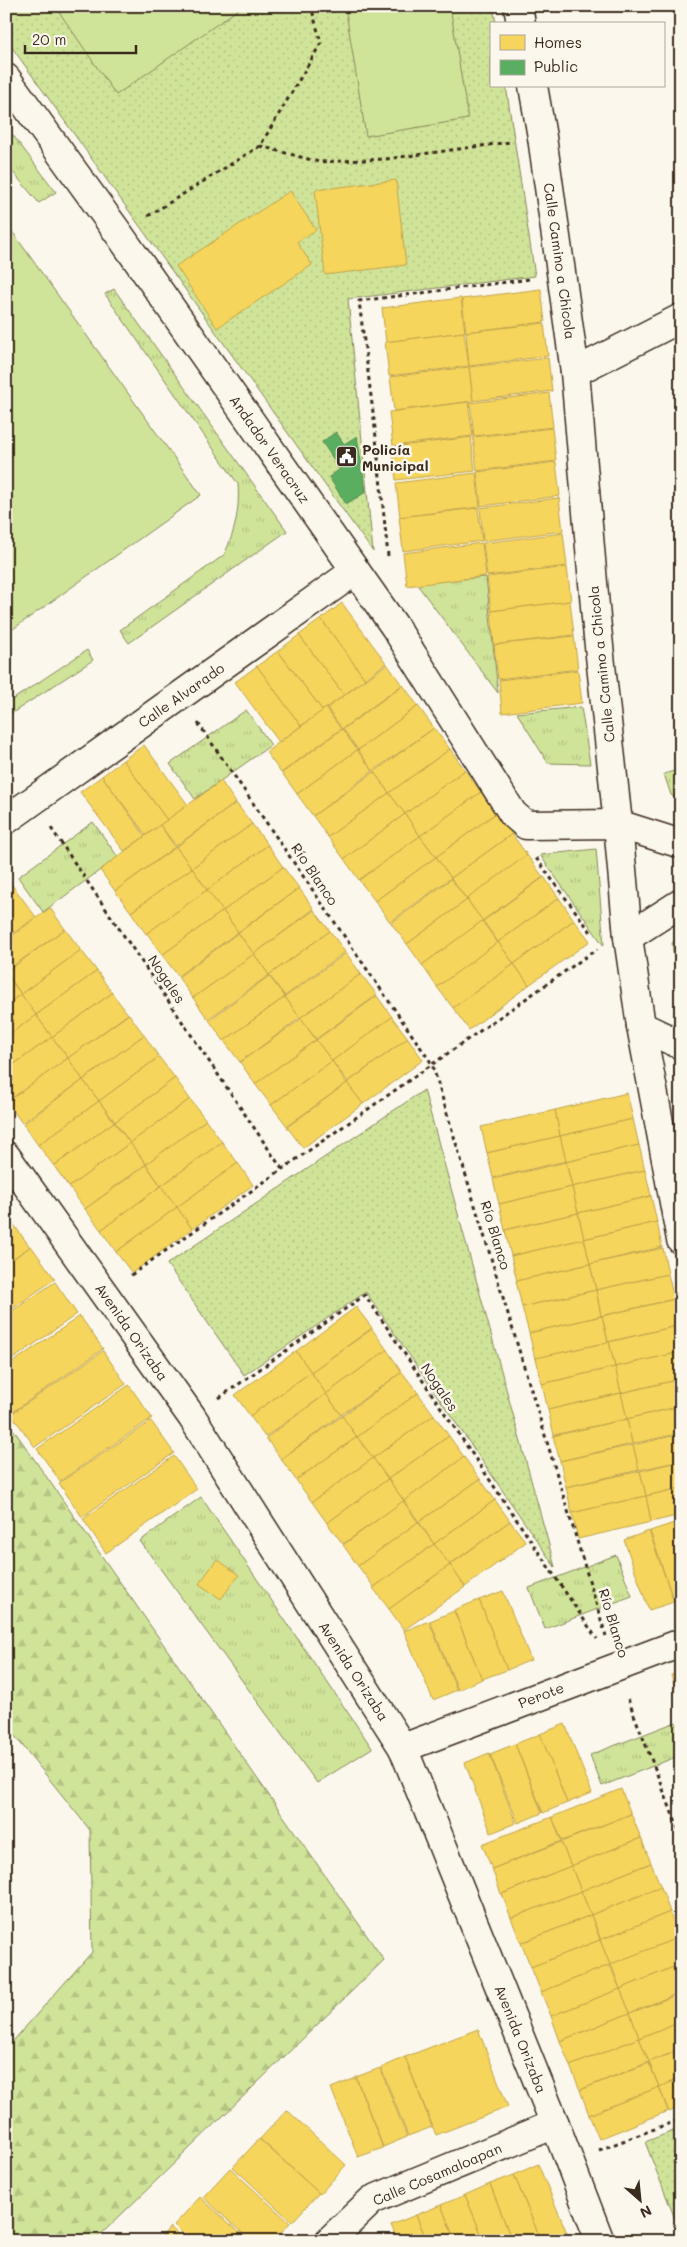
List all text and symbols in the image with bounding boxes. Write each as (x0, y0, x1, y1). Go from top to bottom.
scale bar (25, 22, 136, 54)
legend (490, 22, 664, 88)
text: 20 m (32, 29, 66, 49)
text: Homes (534, 32, 582, 52)
text: Public (534, 56, 578, 76)
street label: Calle Camino a Chicola (540, 182, 580, 340)
street label: Andador Veracruz (226, 391, 315, 507)
place label: Policía Municipal (362, 440, 428, 475)
public building icon: Policía Municipal (334, 445, 358, 469)
street label: Calle Camino a Chicola (583, 585, 619, 743)
street label: Calle Alvarado (134, 658, 228, 732)
street label: Río Blanco (287, 839, 343, 909)
street label: Nogales (144, 951, 190, 1007)
street label: Río Blanco (476, 1198, 516, 1272)
street label: Avenida Orizaba (91, 1279, 173, 1385)
street label: Nogales (417, 1359, 463, 1415)
street label: Río Blanco (594, 1586, 634, 1660)
street label: Avenida Orizaba (315, 1618, 393, 1724)
street label: Perote (515, 1678, 567, 1712)
street label: Avenida Orizaba (491, 1982, 551, 2096)
street label: Calle Cosamaloapan (370, 2138, 504, 2210)
north arrow (614, 2174, 664, 2224)
text: N (637, 2201, 655, 2223)

